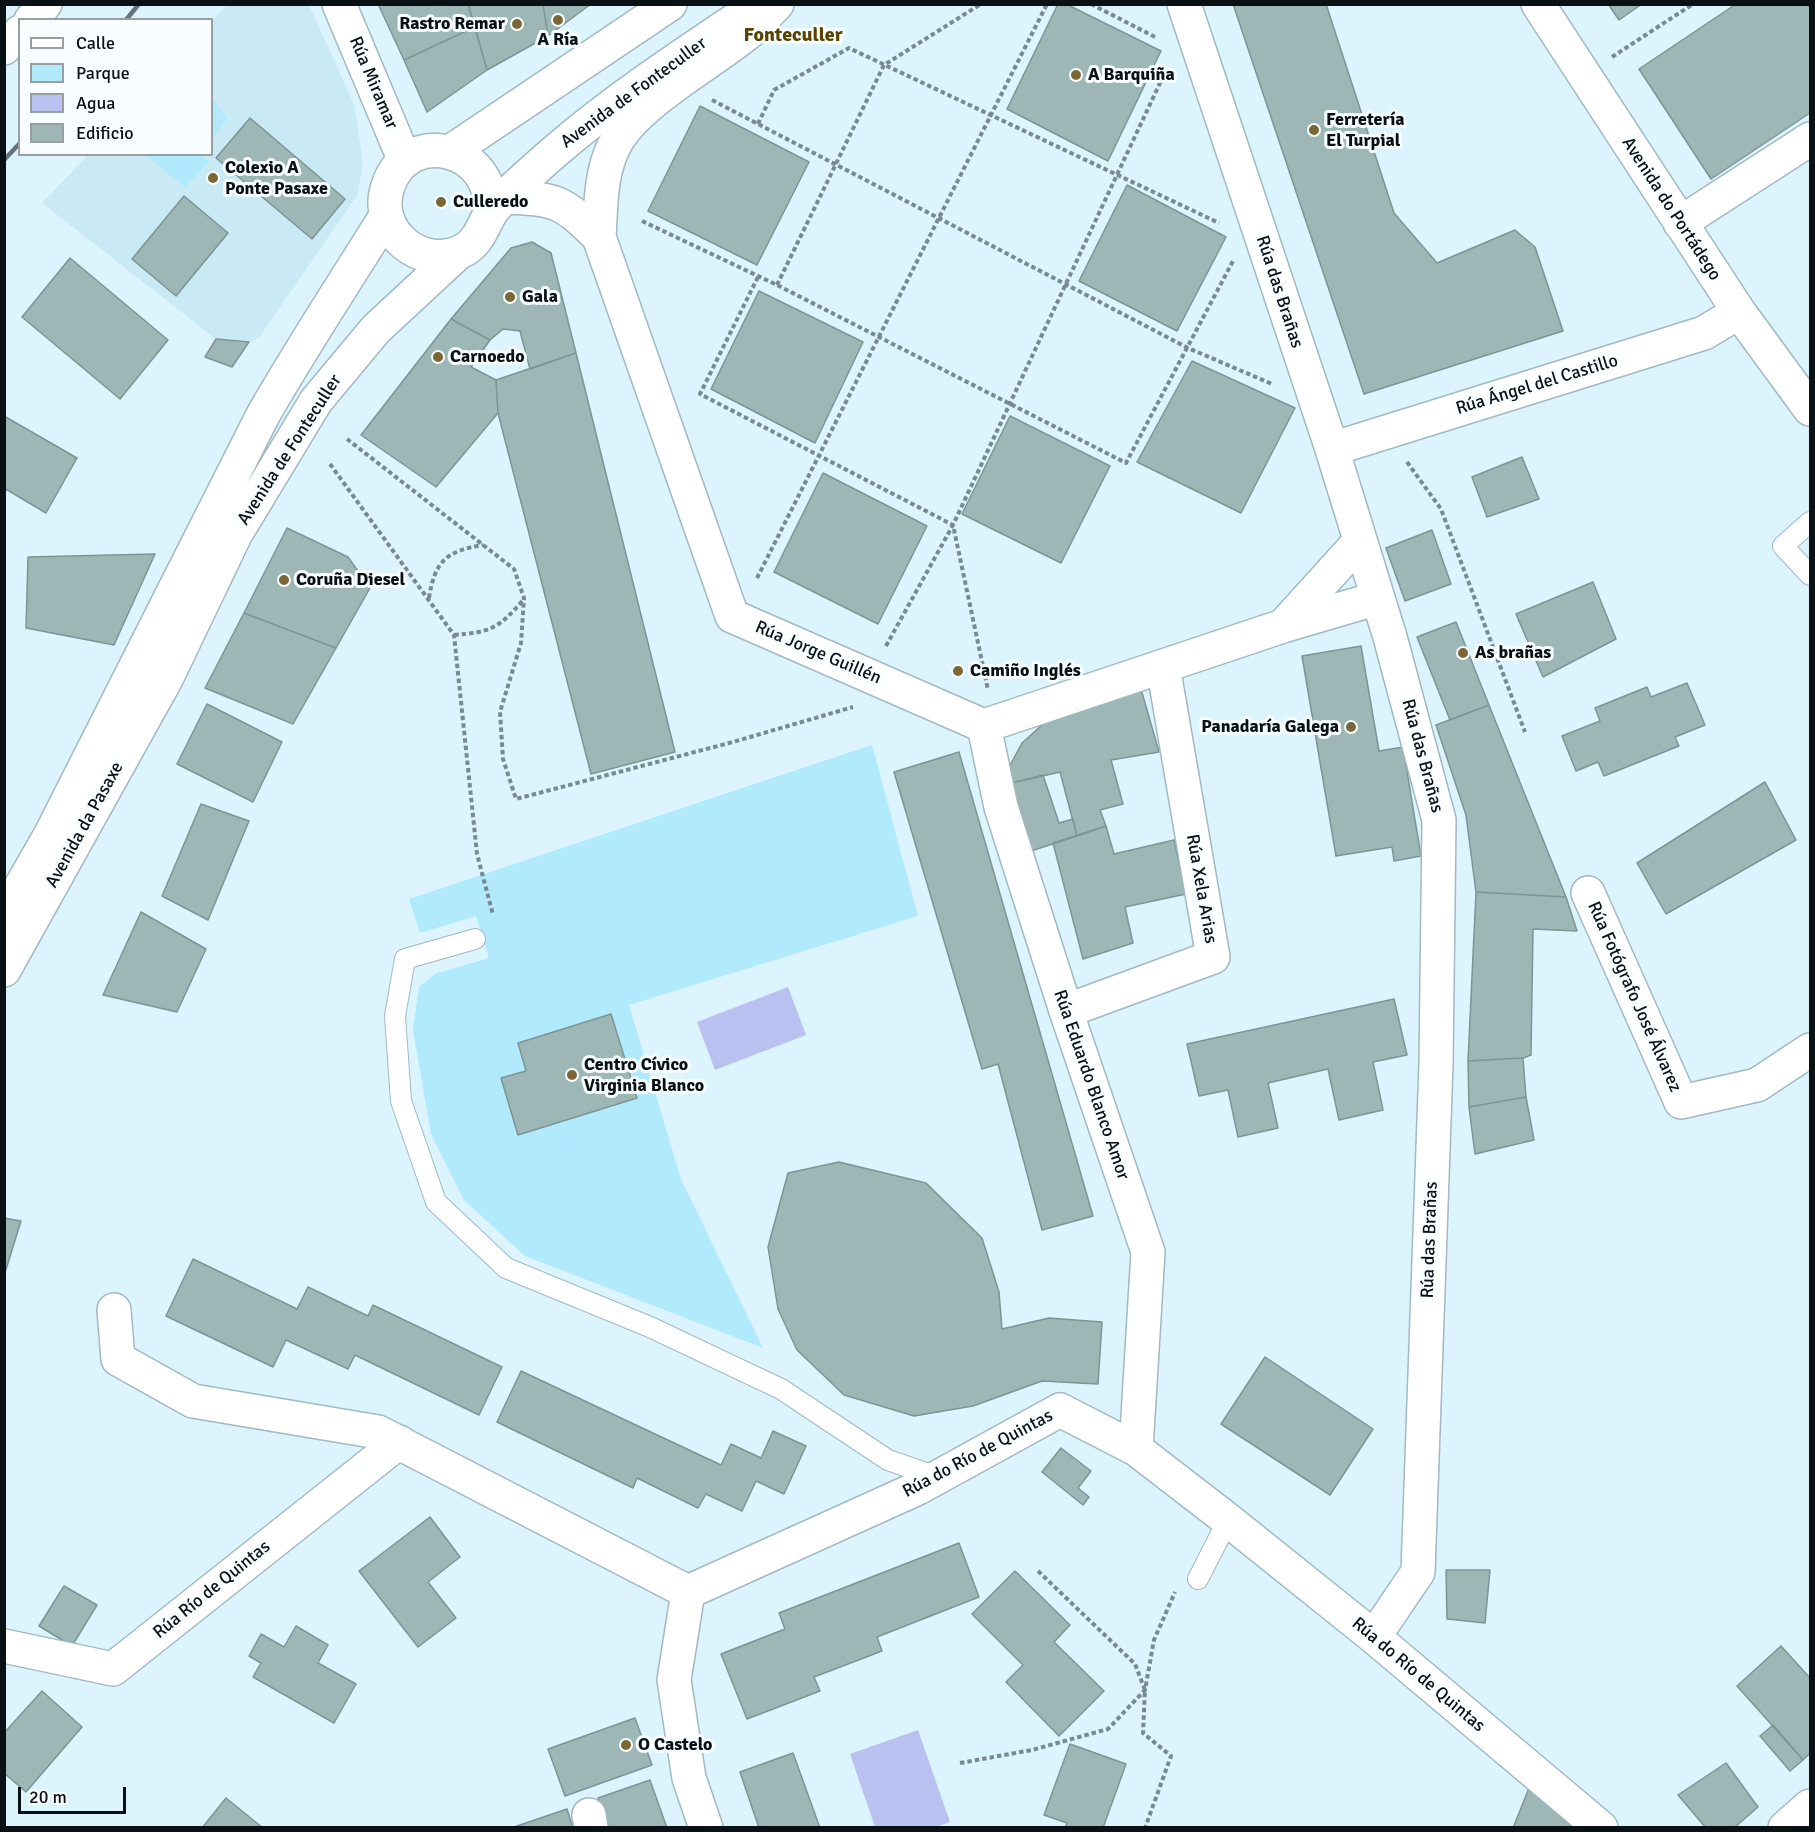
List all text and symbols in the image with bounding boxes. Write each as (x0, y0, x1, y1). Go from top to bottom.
place label: Rastro Remar (399, 13, 505, 35)
marker: A Ría (551, 13, 565, 27)
marker: Rastro Remar (510, 17, 524, 31)
legend (18, 18, 213, 156)
district label: Fonteculler (743, 24, 843, 48)
place label: A Ría (537, 29, 579, 51)
text: Calle (76, 32, 115, 54)
street label: Rúa Miramar (344, 33, 402, 133)
street label: Avenida de Fonteculler (557, 33, 711, 153)
text: Parque (76, 62, 130, 84)
place label: A Barquiña (1088, 64, 1175, 86)
marker: A Barquiña (1069, 68, 1083, 82)
text: Agua (76, 92, 115, 114)
place label: Ferretería El Turpial (1326, 109, 1405, 152)
text: Edificio (76, 122, 134, 144)
marker: Ferretería El Turpial (1307, 123, 1321, 137)
street label: Avenida do Portádego (1617, 133, 1725, 285)
place label: Colexio A Ponte Pasaxe (225, 157, 328, 200)
marker: Colexio A Ponte Pasaxe (206, 171, 220, 185)
place label: Culleredo (453, 191, 529, 213)
marker: Culleredo (434, 195, 448, 209)
street label: Rúa das Brañas (1251, 233, 1307, 351)
place label: Gala (522, 286, 558, 308)
marker: Gala (503, 290, 517, 304)
place label: Carnoedo (450, 346, 525, 368)
marker: Carnoedo (431, 350, 445, 364)
street label: Rúa Ángel del Castillo (1453, 350, 1621, 420)
street label: Avenida de Fonteculler (233, 371, 347, 529)
place label: Coruña Diesel (296, 569, 405, 591)
marker: Coruña Diesel (277, 573, 291, 587)
street label: Rúa Jorge Guillén (752, 617, 884, 689)
place label: As brañas (1475, 642, 1551, 664)
marker: As brañas (1456, 646, 1470, 660)
place label: Camiño Inglés (970, 660, 1081, 682)
marker: Camiño Inglés (951, 664, 965, 678)
street label: Rúa das Brañas (1396, 697, 1448, 815)
place label: Panadaría Galega (1201, 716, 1339, 738)
marker: Panadaría Galega (1344, 720, 1358, 734)
street label: Avenida da Pasaxe (41, 758, 129, 892)
street label: Rúa Xela Arias (1181, 833, 1221, 945)
street label: Rúa Fotógrafo José Álvarez (1582, 898, 1686, 1096)
street label: Rúa Eduardo Blanco Amor (1048, 987, 1134, 1183)
place label: Centro Cívico Virginia Blanco (584, 1054, 704, 1096)
marker: Centro Cívico Virginia Blanco (565, 1068, 579, 1082)
street label: Rúa das Brañas (1417, 1181, 1443, 1299)
street label: Rúa do Río de Quintas (899, 1405, 1057, 1503)
street label: Rúa Río de Quintas (149, 1536, 275, 1644)
street label: Rúa do Río de Quintas (1347, 1613, 1489, 1737)
place label: O Castelo (638, 1734, 713, 1756)
marker: O Castelo (619, 1738, 633, 1752)
scale bar (21, 1775, 129, 1813)
text: 20 m (29, 1786, 67, 1808)

